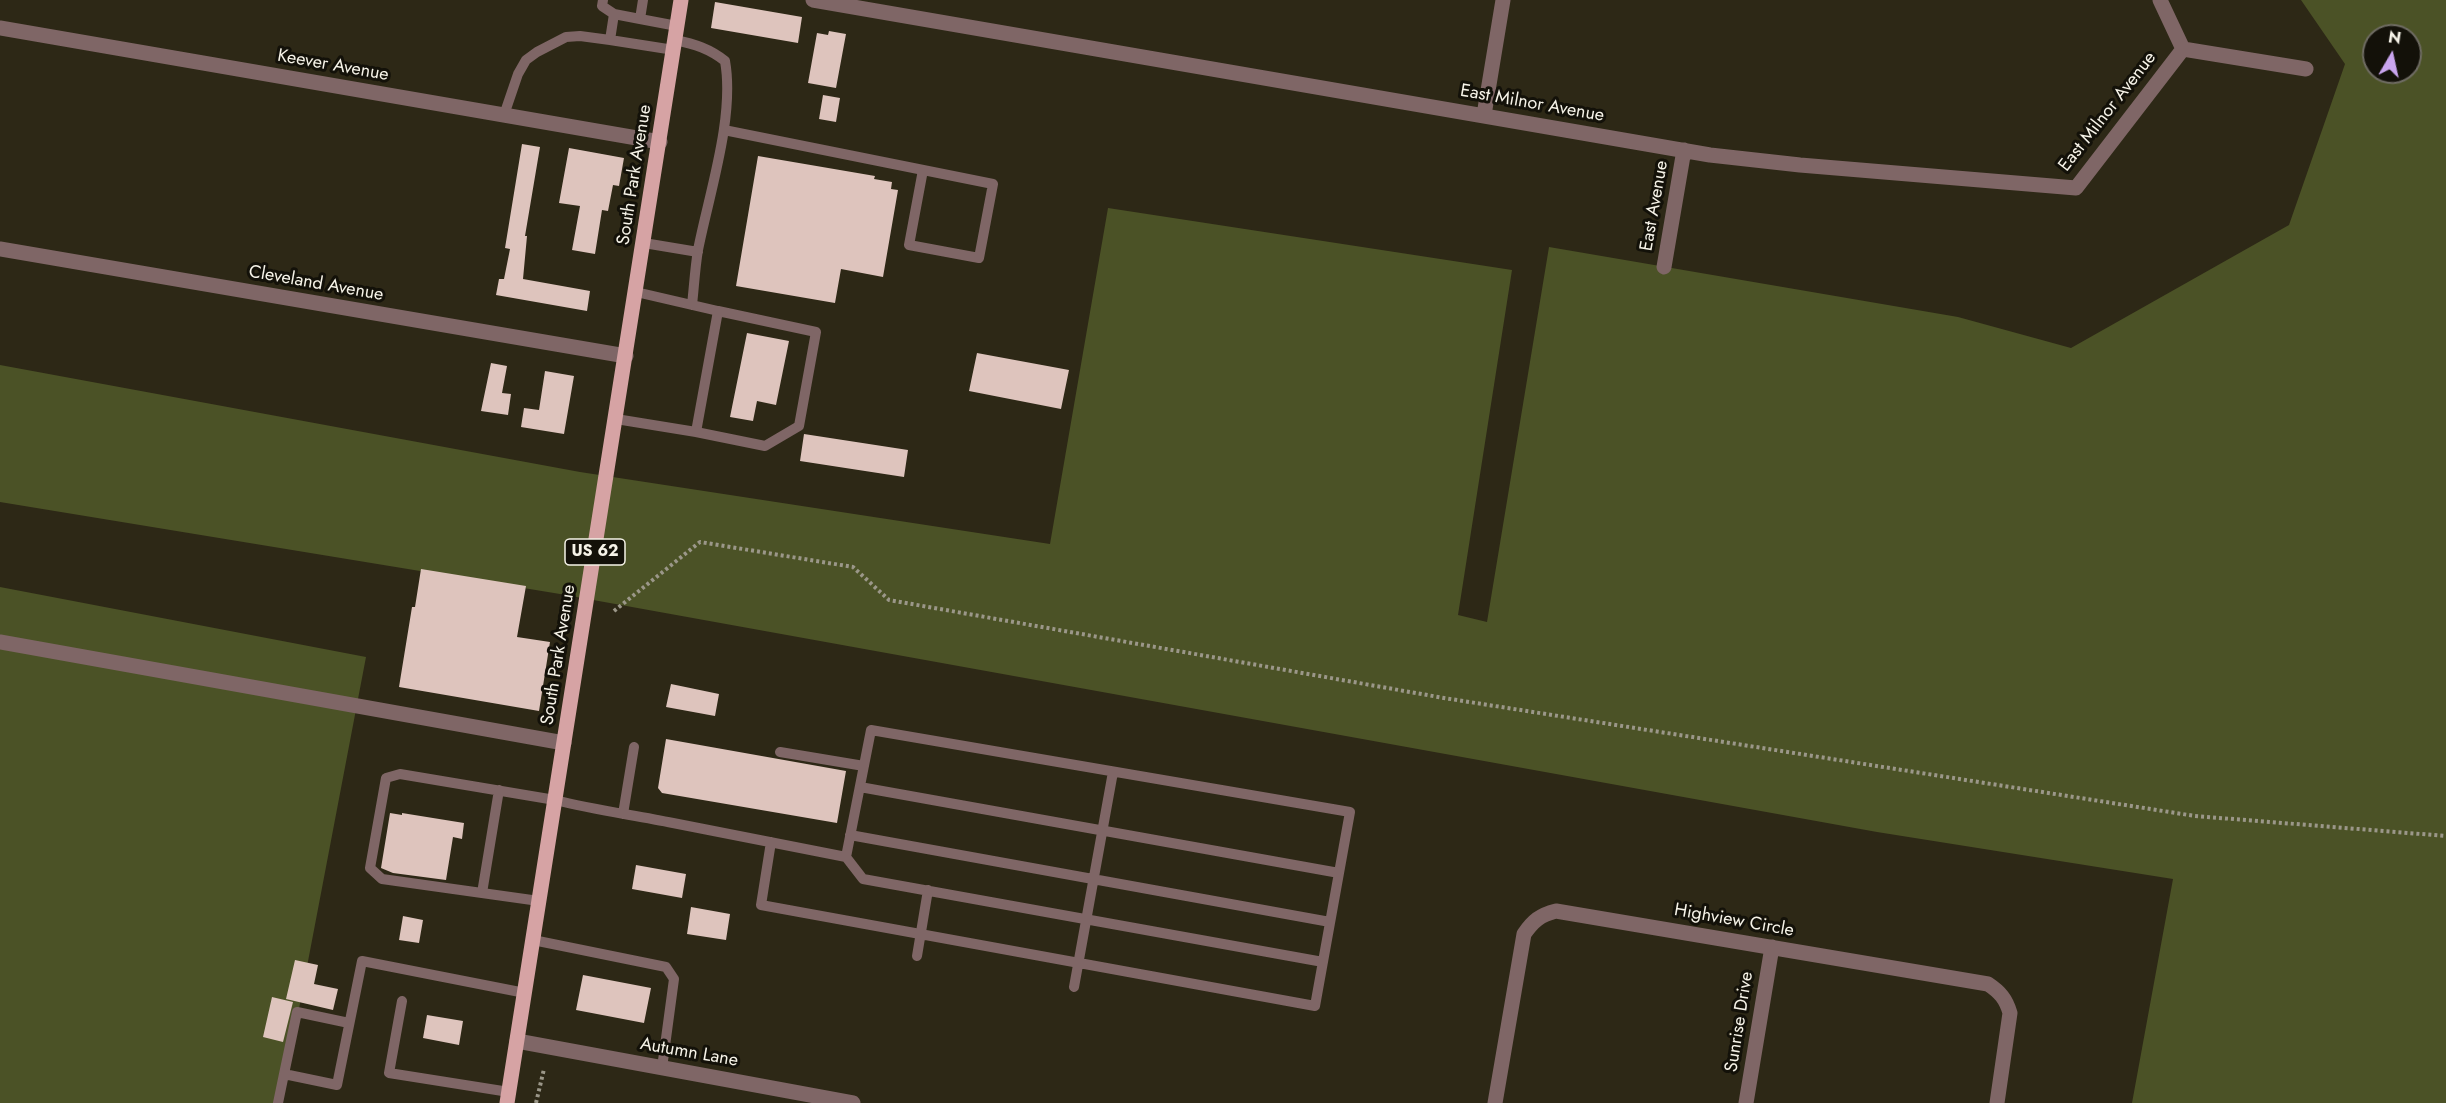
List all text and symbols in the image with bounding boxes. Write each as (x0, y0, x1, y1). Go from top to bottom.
north arrow (2362, 24, 2422, 84)
text: N (2387, 25, 2403, 50)
street label: Keever Avenue (276, 46, 390, 86)
street label: East Milnor Avenue (2055, 48, 2161, 176)
street label: East Milnor Avenue (1458, 81, 1606, 127)
street label: South Park Avenue (613, 103, 657, 247)
street label: East Avenue (1636, 159, 1674, 253)
street label: Cleveland Avenue (247, 262, 385, 306)
road number: US 62 (565, 539, 625, 565)
street label: South Park Avenue (537, 583, 581, 727)
street label: Highview Circle (1672, 900, 1796, 942)
street label: Sunrise Drive (1721, 970, 1759, 1074)
street label: Autumn Lane (638, 1034, 740, 1072)

